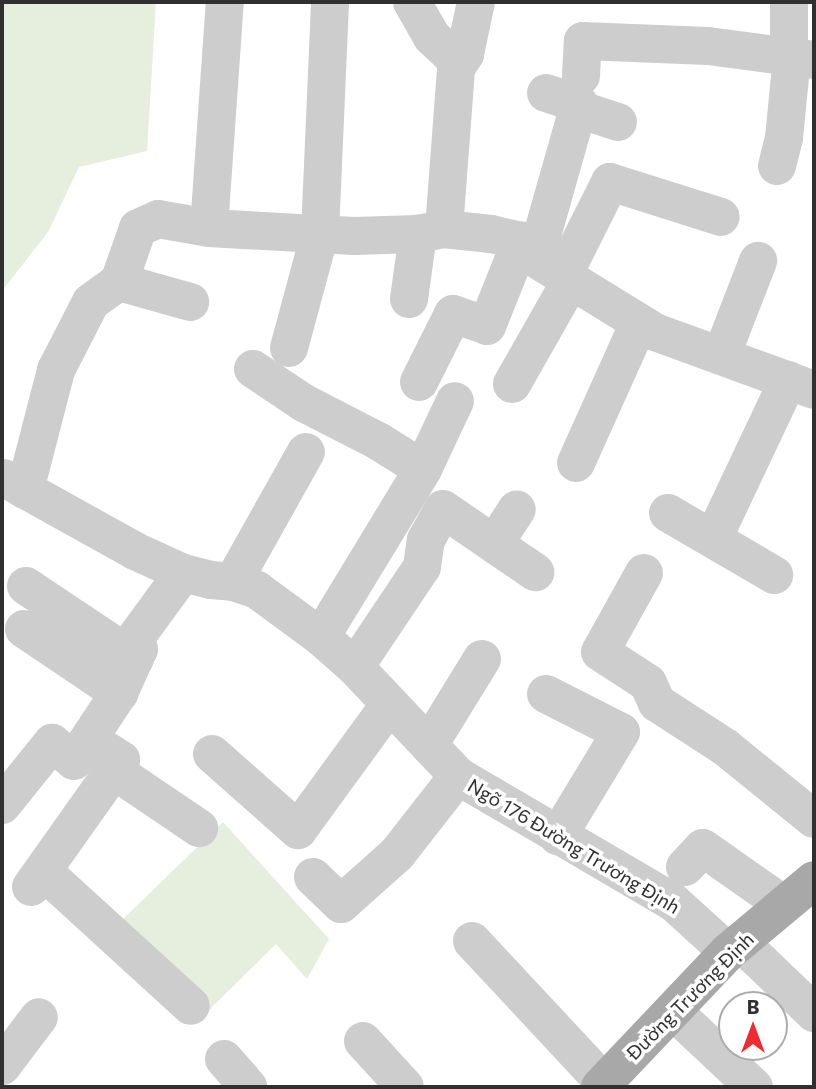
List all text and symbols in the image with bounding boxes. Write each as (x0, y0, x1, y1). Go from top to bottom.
street label: Ngõ 176 Đường Trương Định (464, 774, 684, 918)
street label: Đường Trương Định (622, 928, 758, 1064)
north arrow (718, 991, 788, 1061)
text: B (747, 995, 759, 1018)

